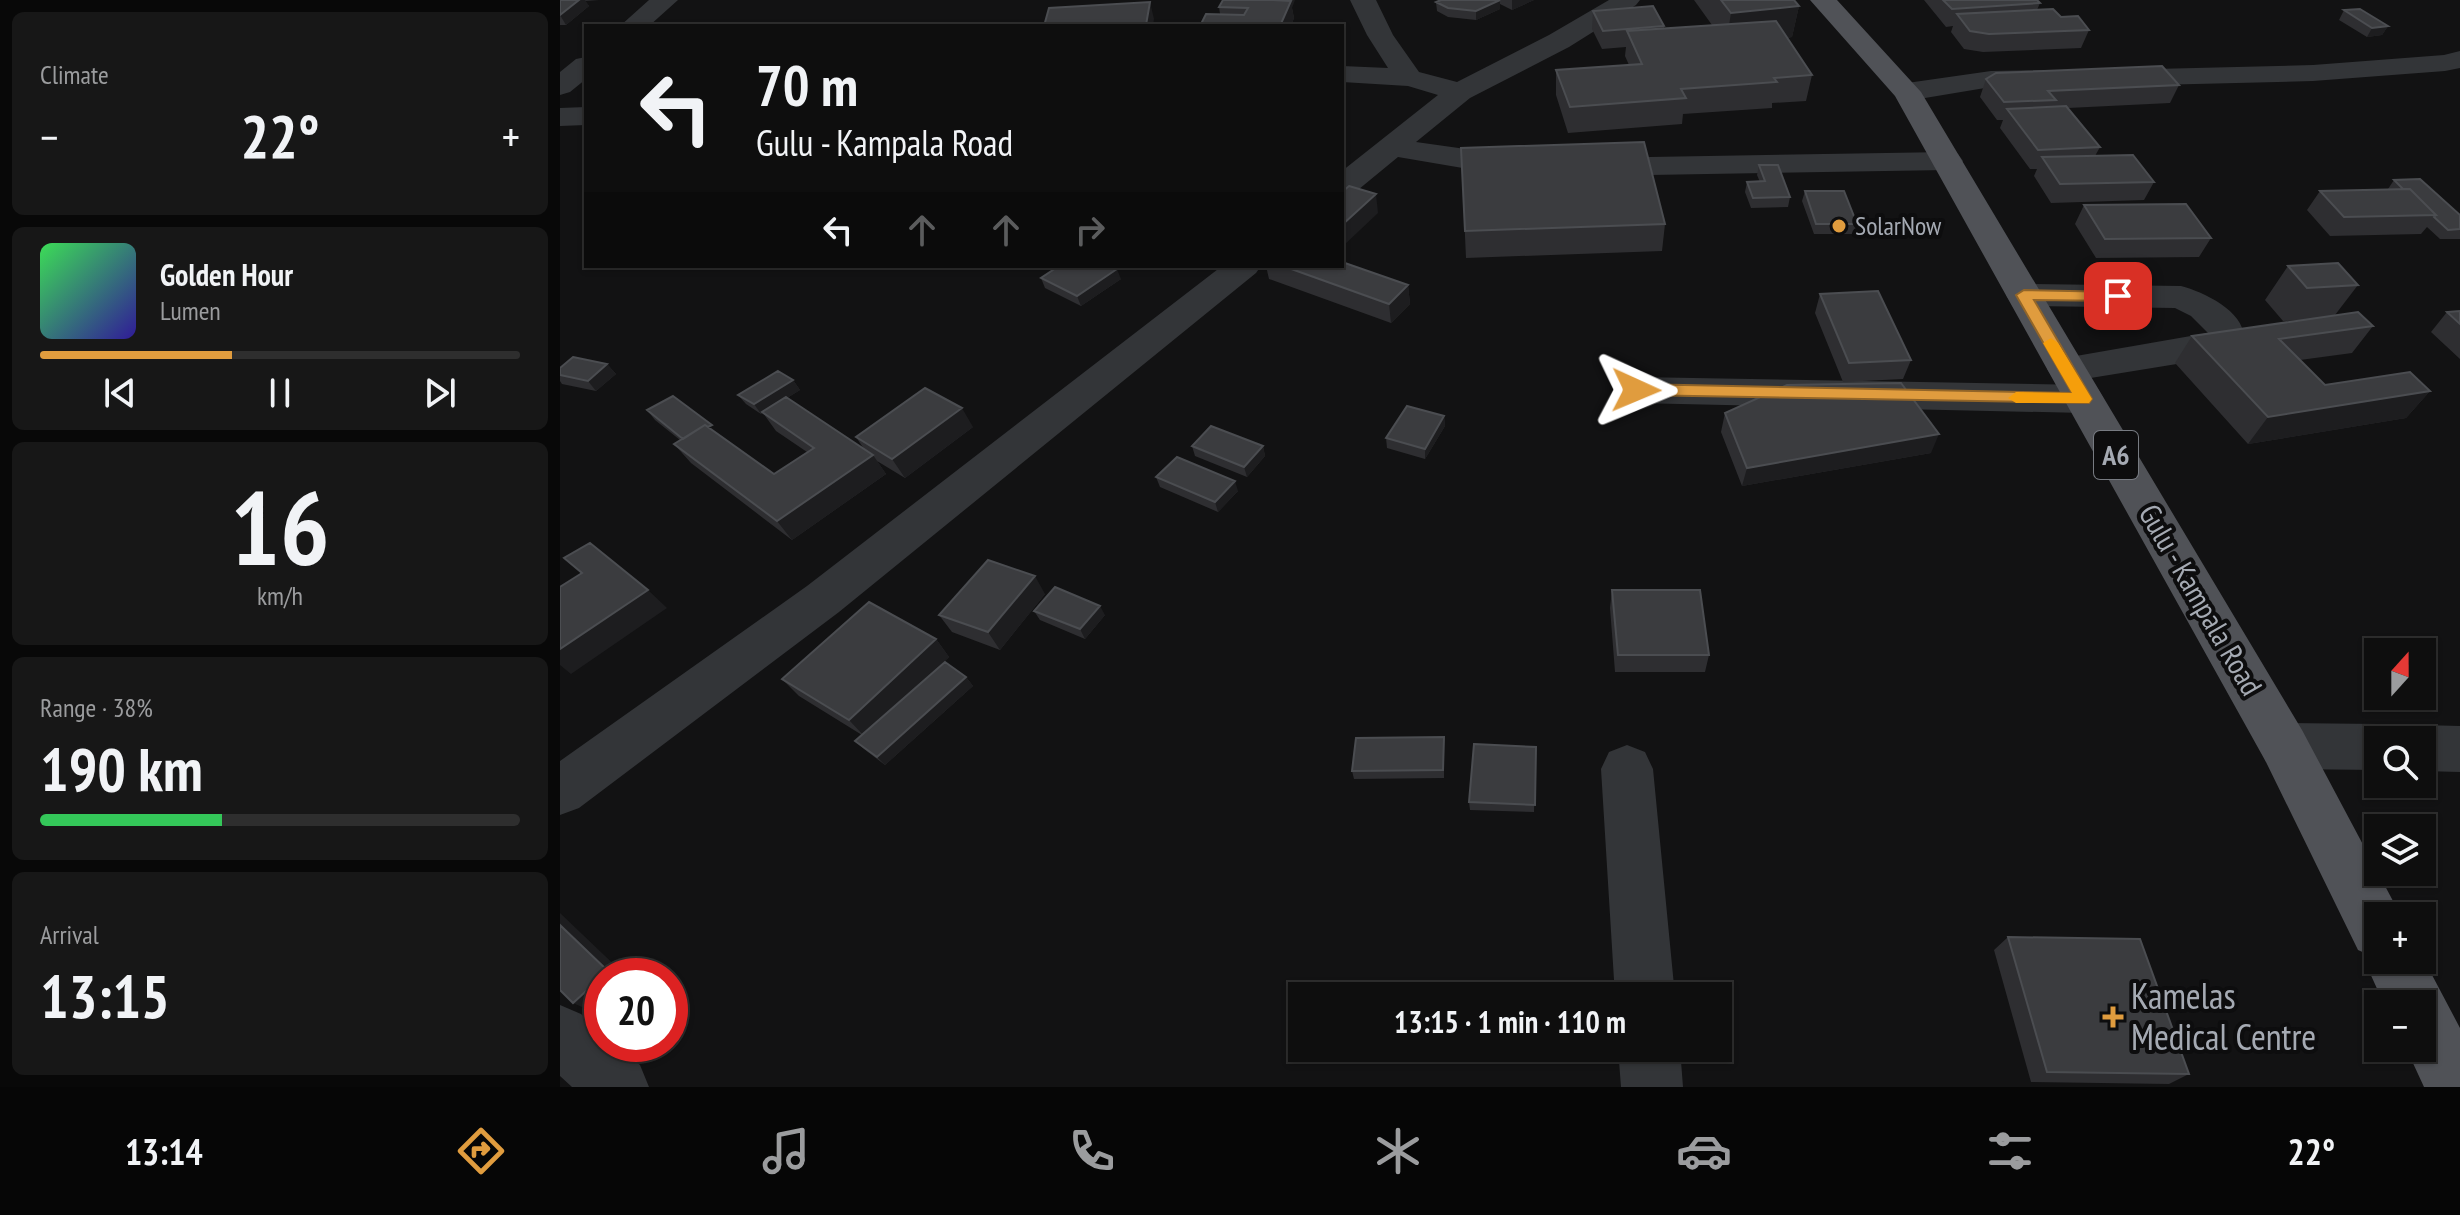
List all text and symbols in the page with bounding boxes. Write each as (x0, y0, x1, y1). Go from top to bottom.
text: 70 m (756, 49, 858, 121)
icon: left (624, 56, 728, 160)
text: Climate (40, 58, 109, 91)
text: 22° (240, 97, 320, 175)
text: − (40, 108, 58, 165)
text: + (502, 108, 520, 165)
text: Gulu - Kampala Road (756, 119, 1013, 166)
icon: left (816, 208, 860, 252)
icon: ahead (900, 208, 944, 252)
icon: ahead (984, 208, 1028, 252)
icon: right (1068, 208, 1112, 252)
place label: SolarNow (1855, 209, 1942, 242)
marker: SolarNow (1830, 217, 1848, 235)
text: Golden Hour (160, 255, 293, 294)
pin (2084, 262, 2152, 330)
icon: arrive (2096, 274, 2140, 318)
text: Lumen (160, 294, 221, 327)
position arrow (1594, 348, 1678, 432)
icon: previous (98, 371, 142, 415)
icon: pause (258, 371, 302, 415)
icon: next (418, 371, 462, 415)
road number: A6 (2094, 431, 2138, 479)
text: 16 (230, 459, 330, 594)
street label: Gulu - Kampala Road (2131, 497, 2272, 702)
text: km/h (257, 579, 303, 612)
north arrow (2364, 638, 2436, 710)
map controls (2364, 638, 2436, 1062)
text: Range · 38% (40, 691, 153, 724)
button: search (2364, 726, 2436, 798)
text: 190 km (40, 730, 203, 808)
button: layers (2364, 814, 2436, 886)
button: + (2364, 902, 2436, 974)
text: Arrival (40, 918, 99, 951)
text: 13:15 (40, 957, 170, 1035)
speed limit sign: 20 (584, 958, 688, 1062)
place label: Kamelas Medical Centre (2131, 972, 2316, 1060)
button: − (2364, 990, 2436, 1062)
text: 13:15 · 1 min · 110 m (1394, 1002, 1626, 1041)
marker: Kamelas Medical Centre (2102, 1006, 2124, 1028)
icon: directions (453, 1123, 509, 1179)
icon: music (758, 1123, 814, 1179)
icon: phone (1064, 1123, 1120, 1179)
icon: climate (1370, 1123, 1426, 1179)
icon: car (1676, 1123, 1732, 1179)
icon: filters (1982, 1123, 2038, 1179)
text: 13:14 (125, 1128, 203, 1175)
text: 22° (2287, 1128, 2335, 1175)

